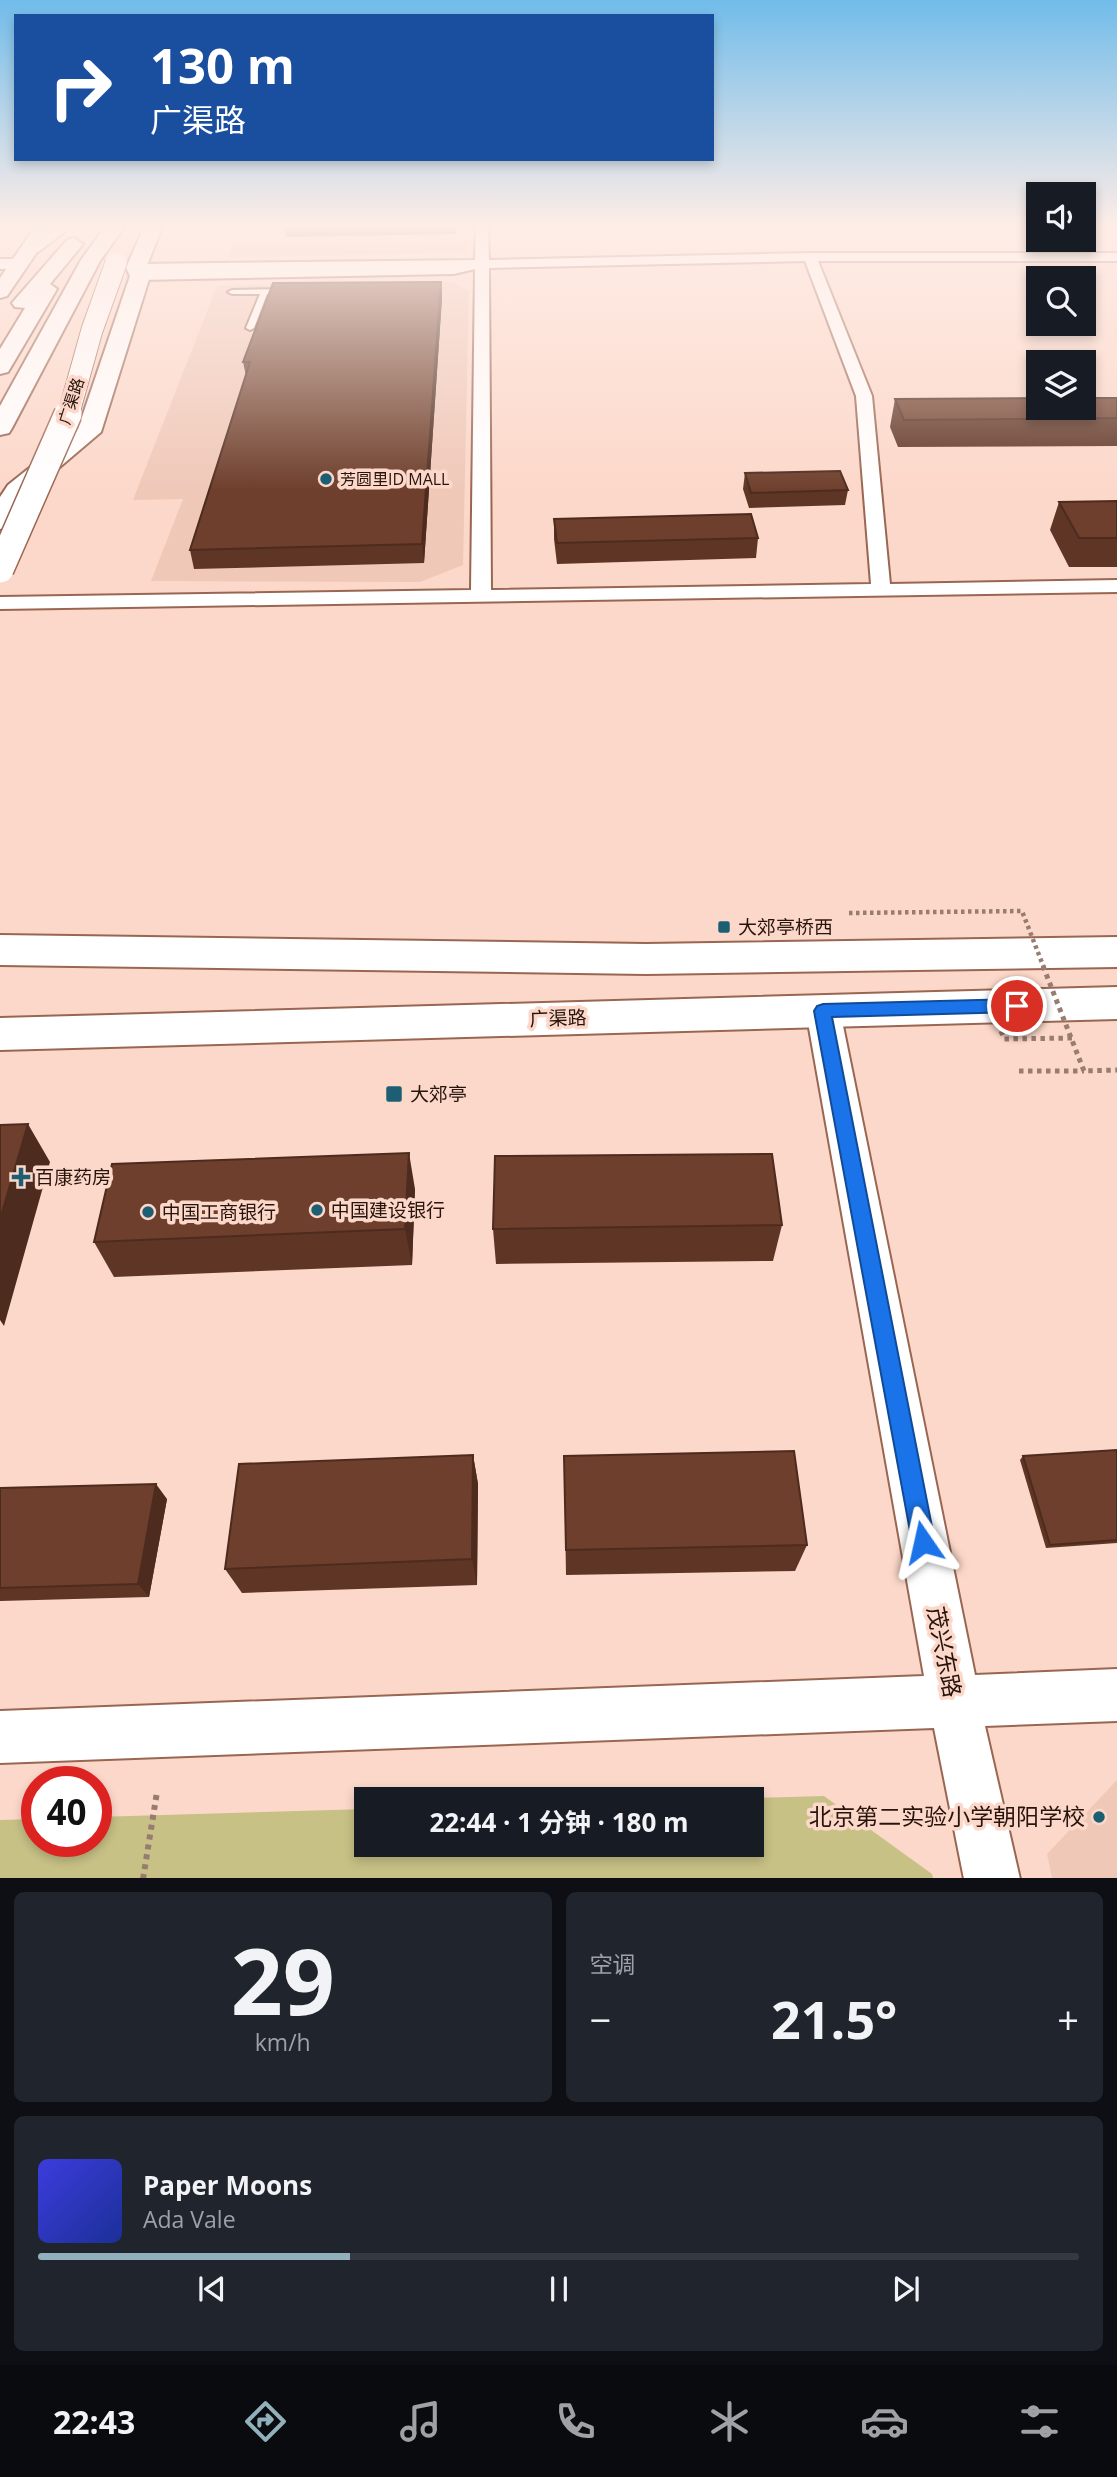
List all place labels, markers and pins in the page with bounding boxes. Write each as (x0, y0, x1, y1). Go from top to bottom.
place label: 芳圆里ID MALL (340, 468, 449, 490)
marker: 芳圆里ID MALL (318, 471, 334, 487)
place label: 大郊亭桥西 (738, 914, 833, 940)
marker: 大郊亭桥西 (716, 919, 732, 935)
pin (987, 976, 1047, 1036)
place label: 大郊亭 (410, 1081, 467, 1107)
marker: 大郊亭 (384, 1084, 404, 1104)
place label: 百康药房 (35, 1164, 111, 1190)
marker: 百康药房 (13, 1169, 29, 1185)
place label: 中国建设银行 (331, 1197, 445, 1223)
place label: 中国工商银行 (162, 1199, 276, 1225)
marker: 中国建设银行 (309, 1202, 325, 1218)
marker: 中国工商银行 (140, 1204, 156, 1220)
place label: 北京第二实验小学朝阳学校 (809, 1800, 1085, 1832)
marker: 北京第二实验小学朝阳学校 (1091, 1809, 1107, 1825)

